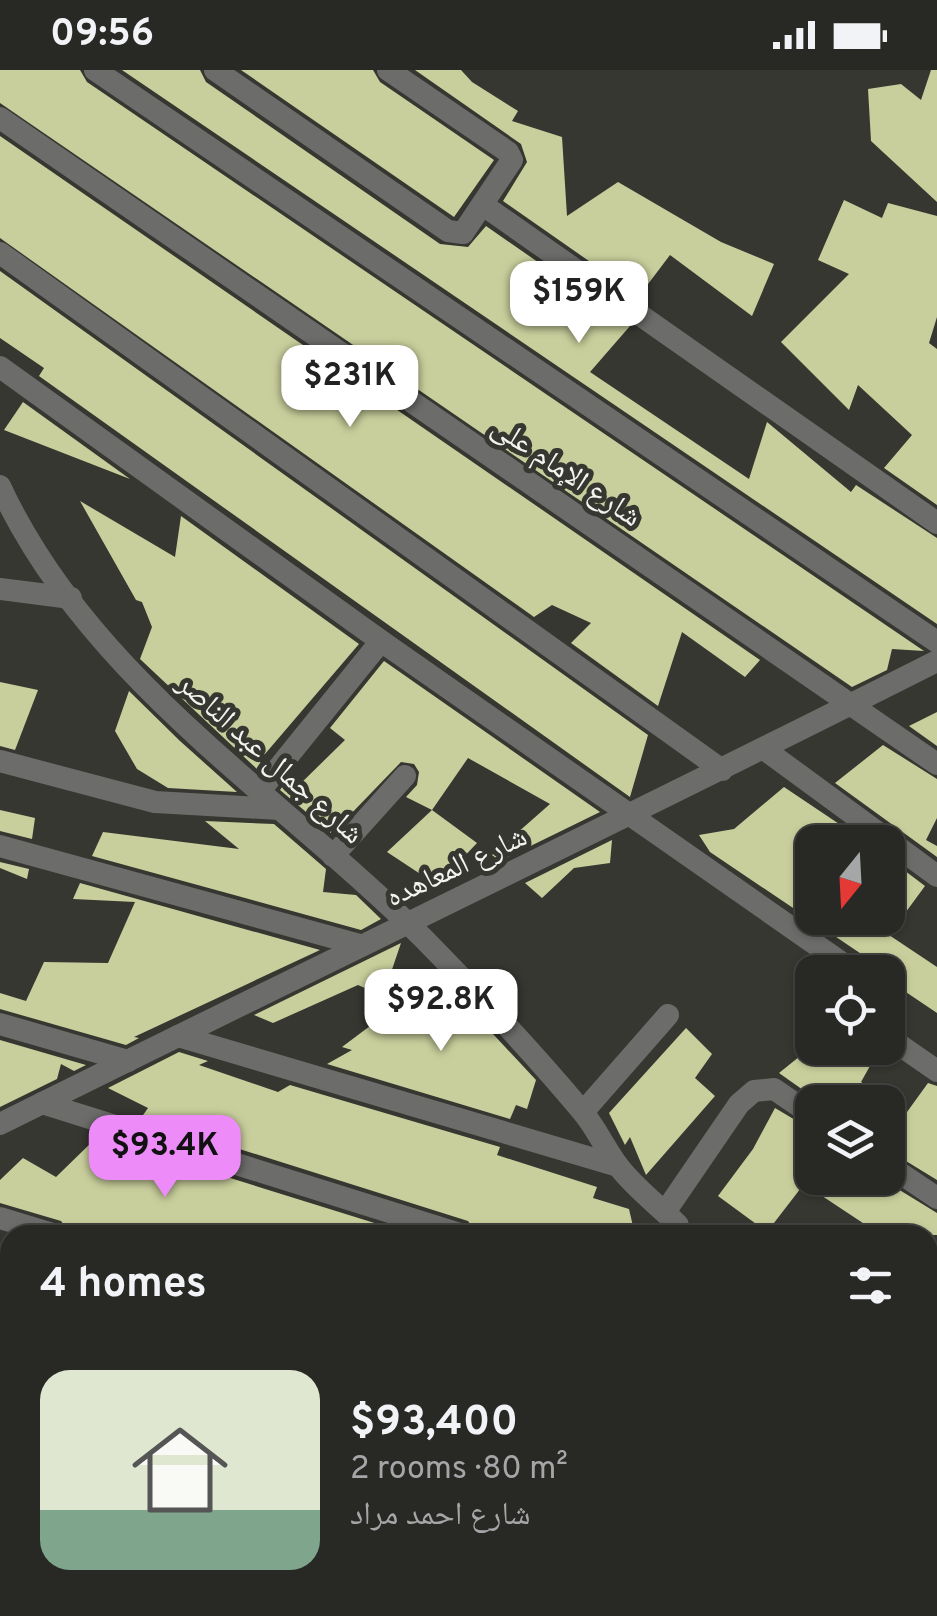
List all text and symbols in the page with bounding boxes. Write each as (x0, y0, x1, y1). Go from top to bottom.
text: 09:56 (50, 11, 154, 60)
pin: $159K (509, 261, 649, 346)
text: $159K (532, 273, 626, 313)
pin: $231K (280, 345, 420, 430)
text: $231K (303, 357, 397, 397)
street label: شارع الإمام على (484, 409, 648, 537)
street label: شارع جمال عبد الناصر (167, 666, 370, 853)
street label: شارع المعاهده (381, 819, 534, 917)
north arrow (795, 825, 905, 935)
map controls (795, 825, 905, 1195)
button: locate (795, 955, 905, 1065)
pin: $92.8K (360, 969, 522, 1054)
text: $92.8K (387, 981, 495, 1021)
button: layers (795, 1085, 905, 1195)
pin: $93.4K (84, 1115, 246, 1200)
text: $93.4K (111, 1127, 219, 1167)
icon: filters (843, 1258, 898, 1313)
text: 4 homes (40, 1259, 207, 1312)
text: $93,400 (350, 1397, 518, 1450)
icon: home (120, 1410, 240, 1530)
text: 2 rooms · 80 m² (350, 1450, 568, 1490)
text: شارع احمد مراد (350, 1496, 531, 1536)

